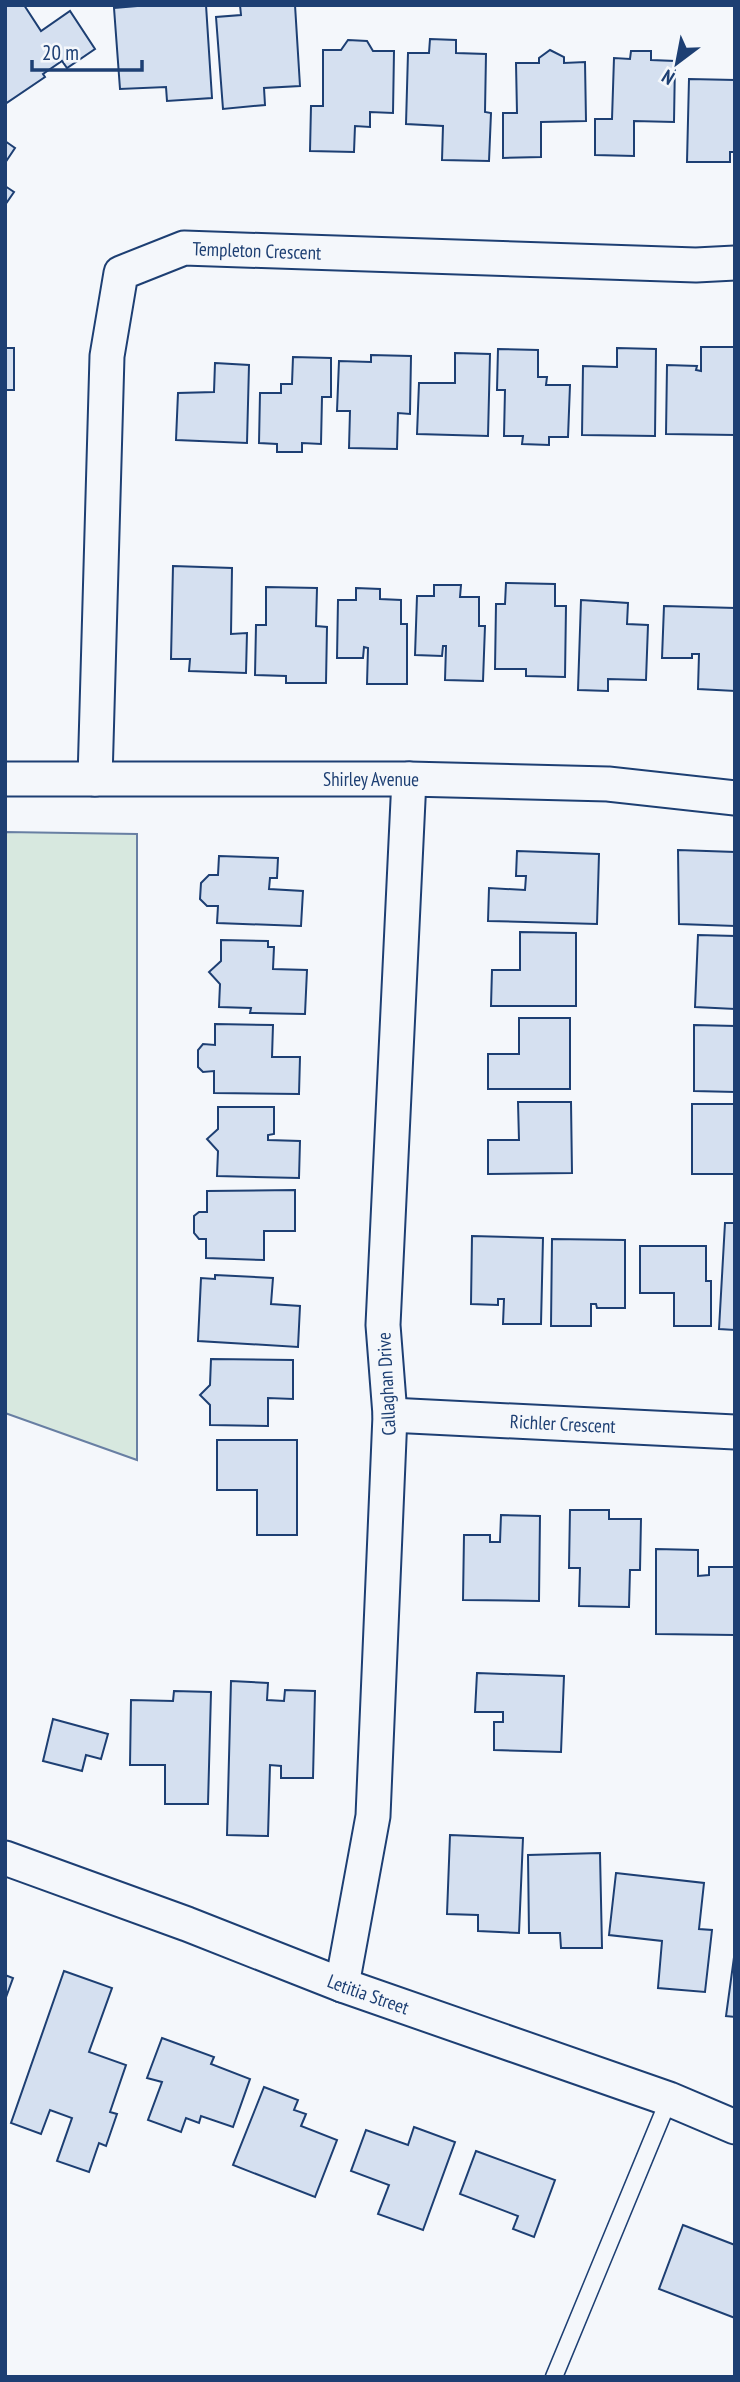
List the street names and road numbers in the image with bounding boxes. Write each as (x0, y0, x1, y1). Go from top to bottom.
street label: Templeton Crescent (192, 236, 322, 265)
street label: Shirley Avenue (323, 767, 419, 791)
street label: Callaghan Drive (371, 1332, 401, 1436)
street label: Richler Crescent (509, 1409, 617, 1438)
street label: Letitia Street (324, 1969, 413, 2020)

